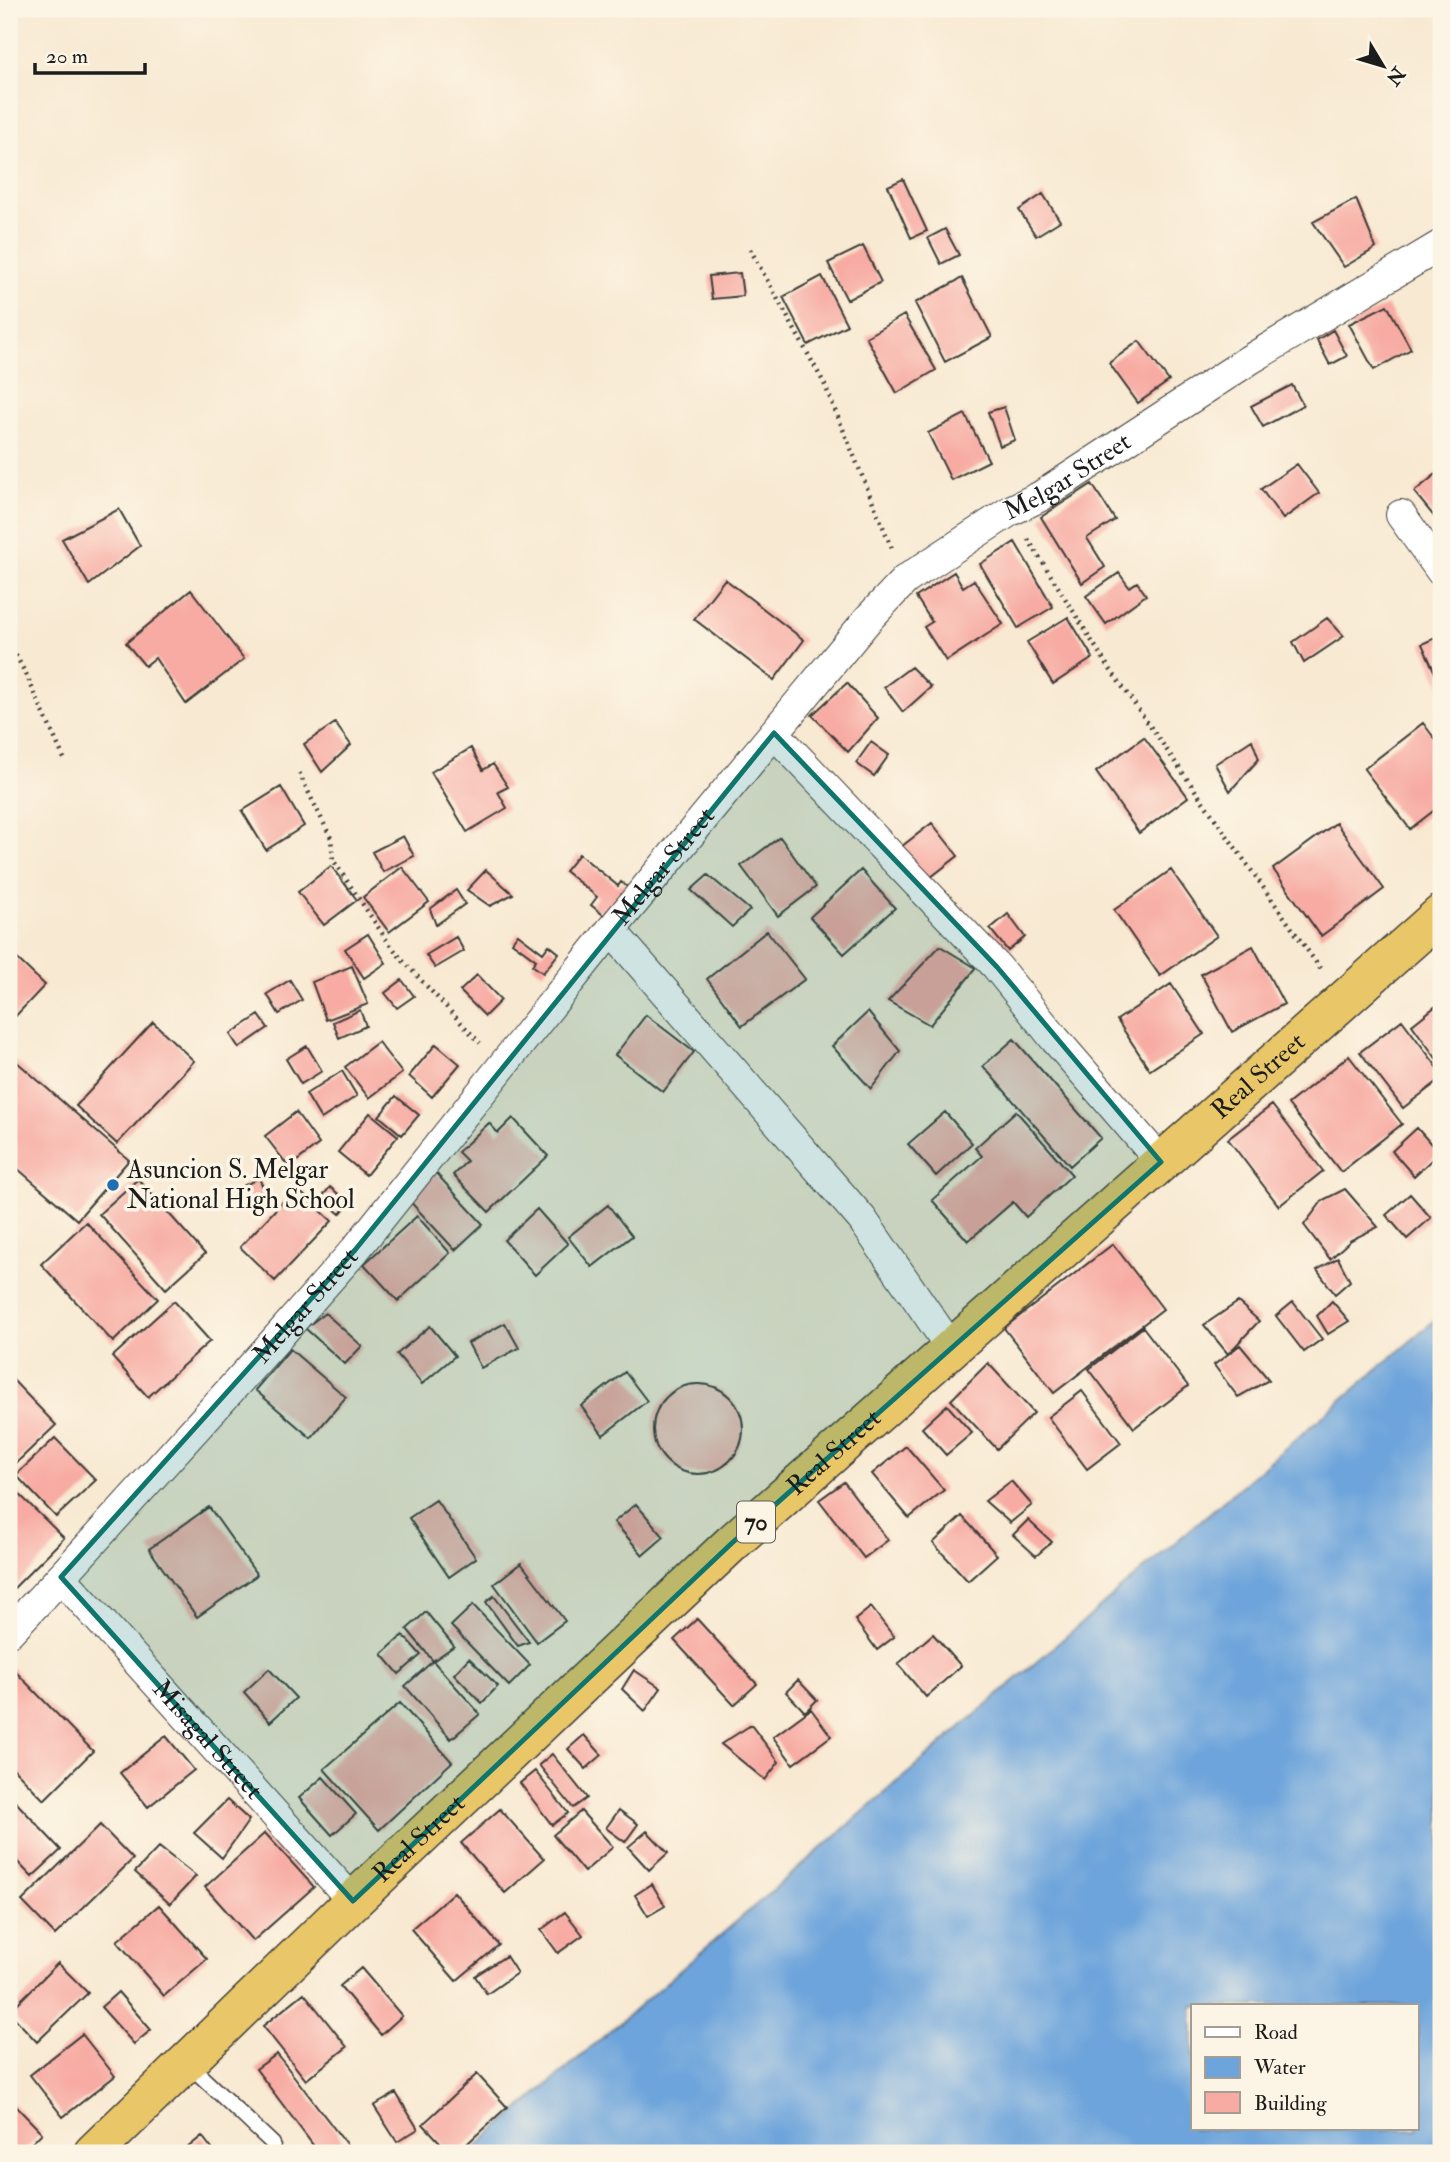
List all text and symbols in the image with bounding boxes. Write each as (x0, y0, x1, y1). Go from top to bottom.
scale bar (35, 32, 145, 76)
north arrow (1348, 32, 1418, 102)
text: 20 m (46, 43, 88, 70)
text: N (1380, 61, 1411, 91)
street label: Melgar Street (999, 426, 1137, 528)
street label: Melgar Street (606, 801, 722, 932)
street label: Real Street (1205, 1026, 1312, 1126)
place label: Asuncion S. Melgar National High School (126, 1154, 355, 1216)
marker: Asuncion S. Melgar National High School (105, 1177, 121, 1193)
street label: Melgar Street (246, 1241, 365, 1370)
street label: Real Street (781, 1402, 888, 1502)
road number: 70 (737, 1502, 775, 1542)
street label: Misagal Street (145, 1673, 270, 1806)
street label: Real Street (366, 1787, 472, 1890)
legend (1191, 2004, 1418, 2130)
text: Road (1254, 2019, 1299, 2046)
text: Water (1253, 2054, 1306, 2081)
text: Building (1254, 2090, 1327, 2117)

